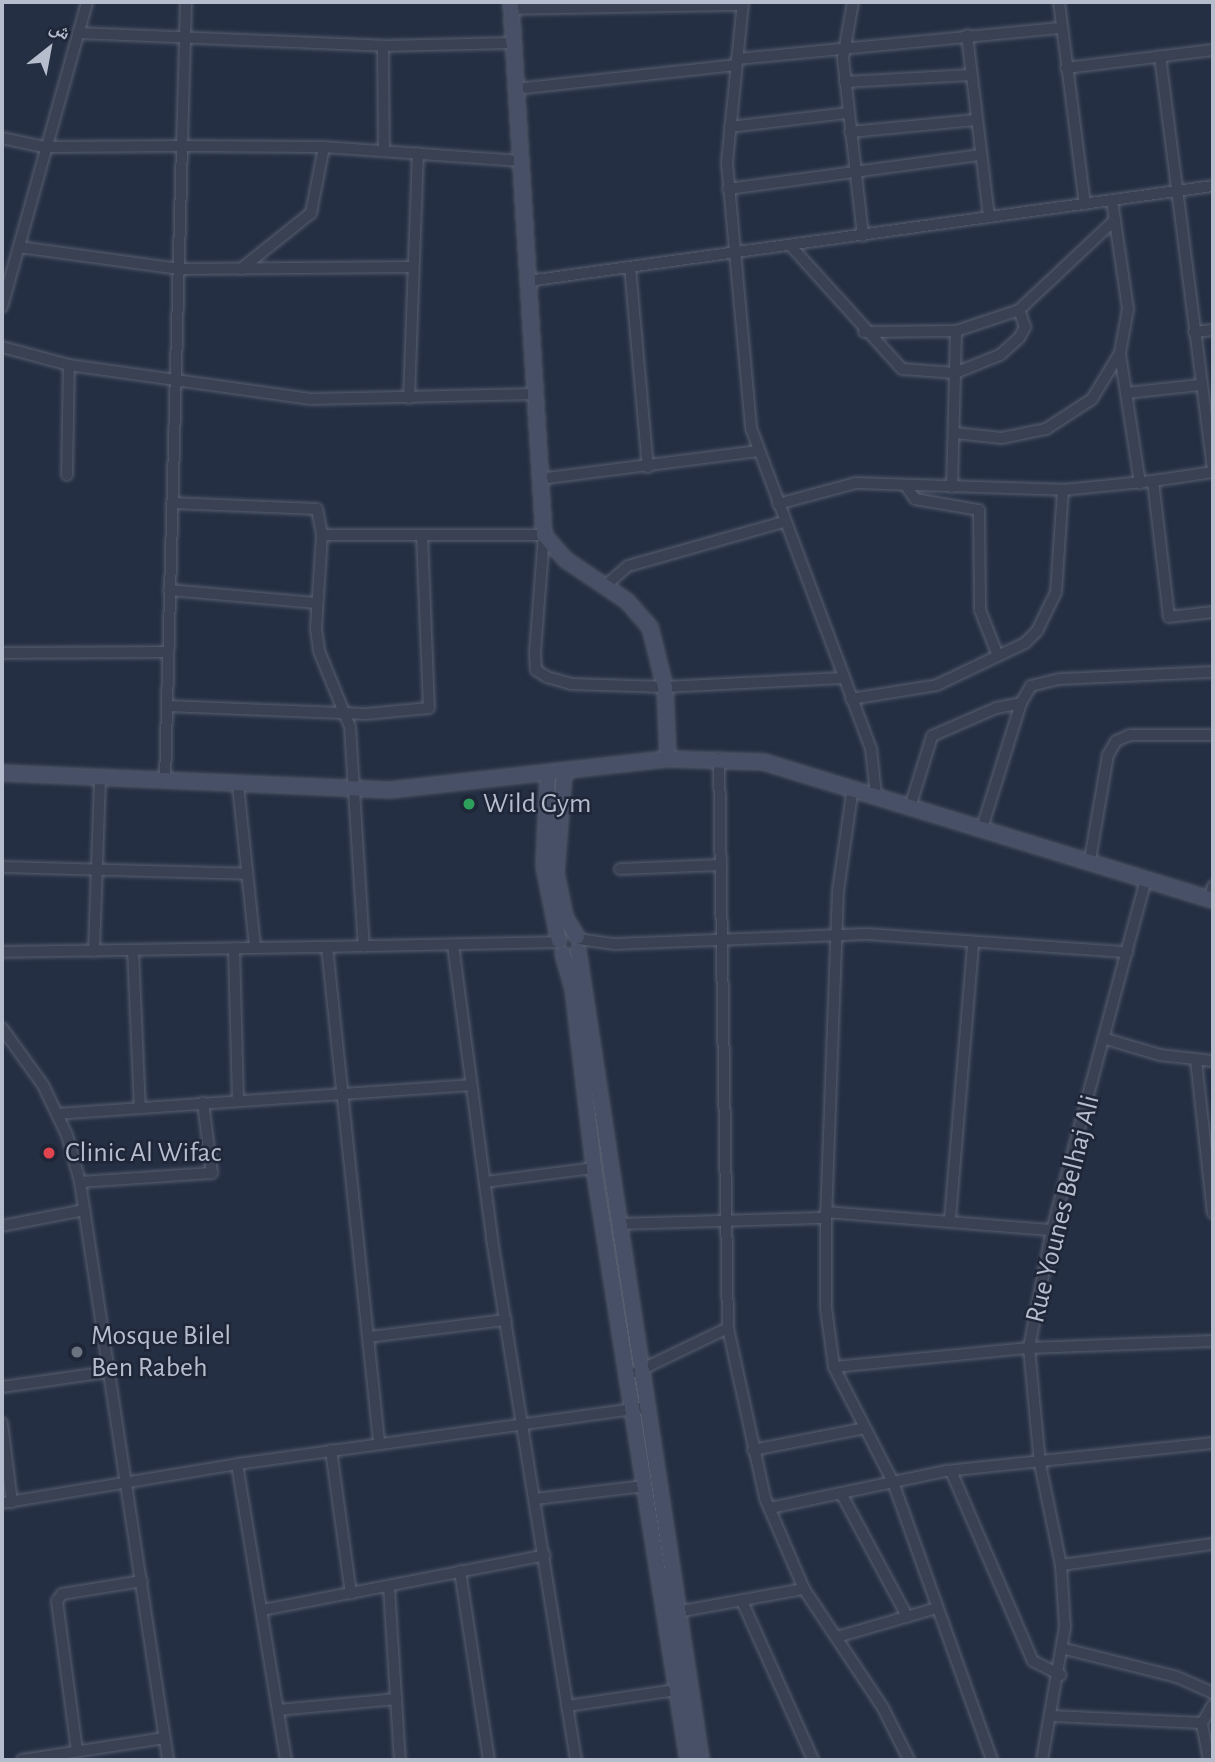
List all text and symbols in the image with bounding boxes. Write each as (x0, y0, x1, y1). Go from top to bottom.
north arrow (14, 14, 84, 84)
text: ش (47, 17, 74, 44)
place label: Wild Gym (483, 787, 591, 821)
marker: Wild Gym (461, 796, 477, 812)
street label: Rue Younes Belhaj Ali (1018, 1091, 1108, 1327)
place label: Clinic Al Wifac (65, 1136, 221, 1170)
marker: Clinic Al Wifac (39, 1143, 59, 1163)
place label: Mosque Bilel Ben Rabeh (91, 1319, 231, 1385)
marker: Mosque Bilel Ben Rabeh (69, 1344, 85, 1360)

